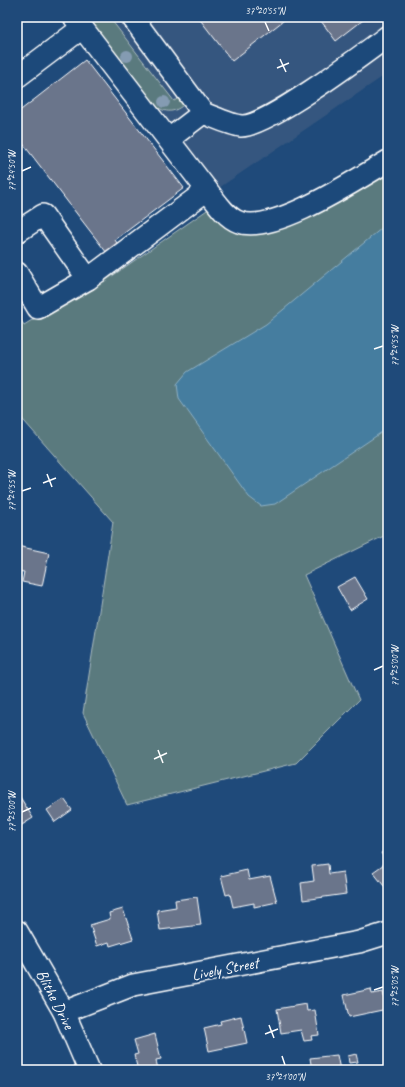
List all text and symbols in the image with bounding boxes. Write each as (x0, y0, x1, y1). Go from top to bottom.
text: 37°20'55"N (245, 4, 287, 17)
text: 77°24'50"W (5, 149, 18, 191)
text: 77°24'55"W (388, 324, 401, 366)
text: 77°24'55"W (5, 469, 18, 511)
text: 77°25'00"W (388, 644, 401, 686)
text: 77°25'00"W (5, 790, 18, 832)
street label: Lively Street (190, 952, 263, 985)
text: 77°25'05"W (388, 965, 401, 1007)
street label: Blithe Drive (32, 966, 79, 1034)
text: 37°21'00"N (265, 1070, 307, 1083)

